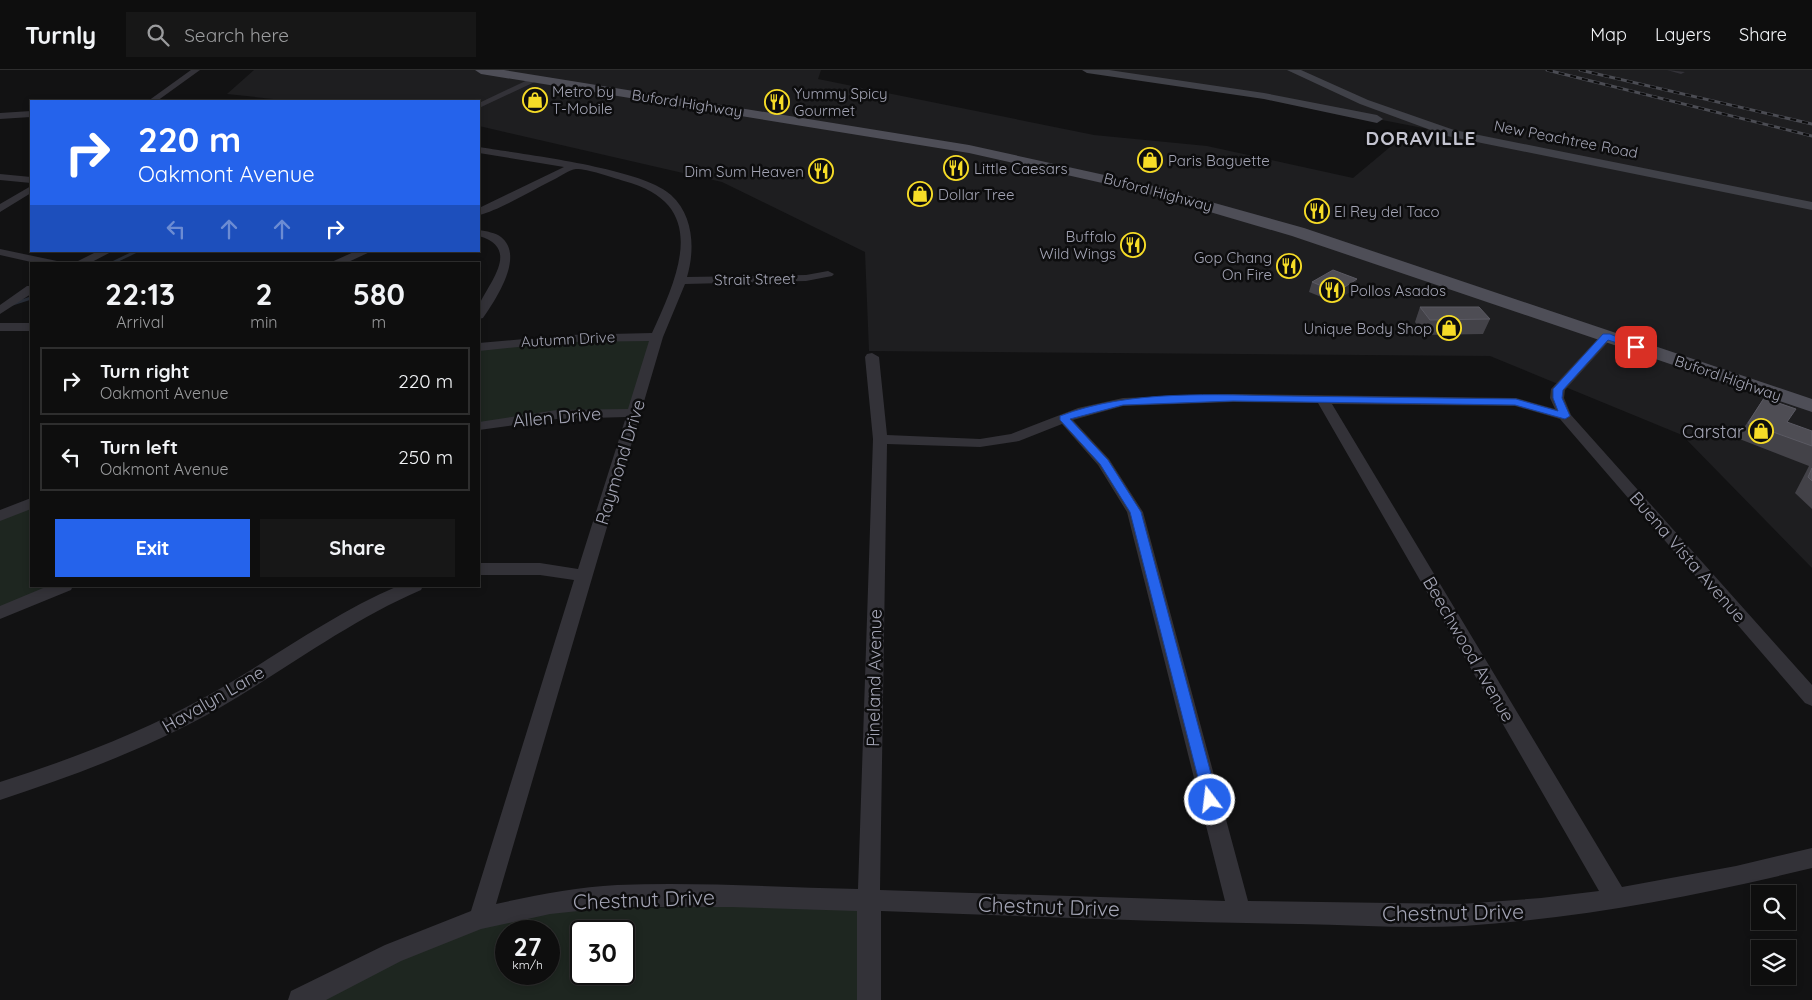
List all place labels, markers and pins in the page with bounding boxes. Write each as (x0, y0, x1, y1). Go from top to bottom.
place label: Metro by T-Mobile (552, 82, 614, 118)
place label: Yummy Spicy Gourmet (794, 84, 888, 120)
shop icon: Metro by T-Mobile (522, 87, 548, 113)
restaurant icon: Yummy Spicy Gourmet (764, 89, 790, 115)
shop icon: Paris Baguette (1137, 147, 1163, 173)
place label: Paris Baguette (1168, 151, 1270, 170)
restaurant icon: Little Caesars (943, 155, 969, 181)
restaurant icon: Dim Sum Heaven (808, 158, 834, 184)
place label: Little Caesars (974, 159, 1068, 178)
place label: Dim Sum Heaven (684, 162, 804, 181)
shop icon: Dollar Tree (907, 181, 933, 207)
place label: Dollar Tree (938, 185, 1014, 204)
restaurant icon: El Rey del Taco (1304, 198, 1330, 224)
place label: El Rey del Taco (1334, 202, 1440, 221)
place label: Buffalo Wild Wings (1039, 227, 1116, 263)
restaurant icon: Buffalo Wild Wings (1120, 232, 1146, 258)
place label: Gop Chang On Fire (1194, 248, 1272, 284)
restaurant icon: Gop Chang On Fire (1276, 253, 1302, 279)
restaurant icon: Pollos Asados (1319, 277, 1345, 303)
place label: Pollos Asados (1350, 281, 1446, 300)
shop icon: Unique Body Shop (1436, 315, 1462, 341)
place label: Unique Body Shop (1304, 319, 1432, 338)
pin (1615, 326, 1657, 368)
shop icon: Carstar (1748, 418, 1774, 444)
place label: Carstar (1682, 420, 1744, 443)

